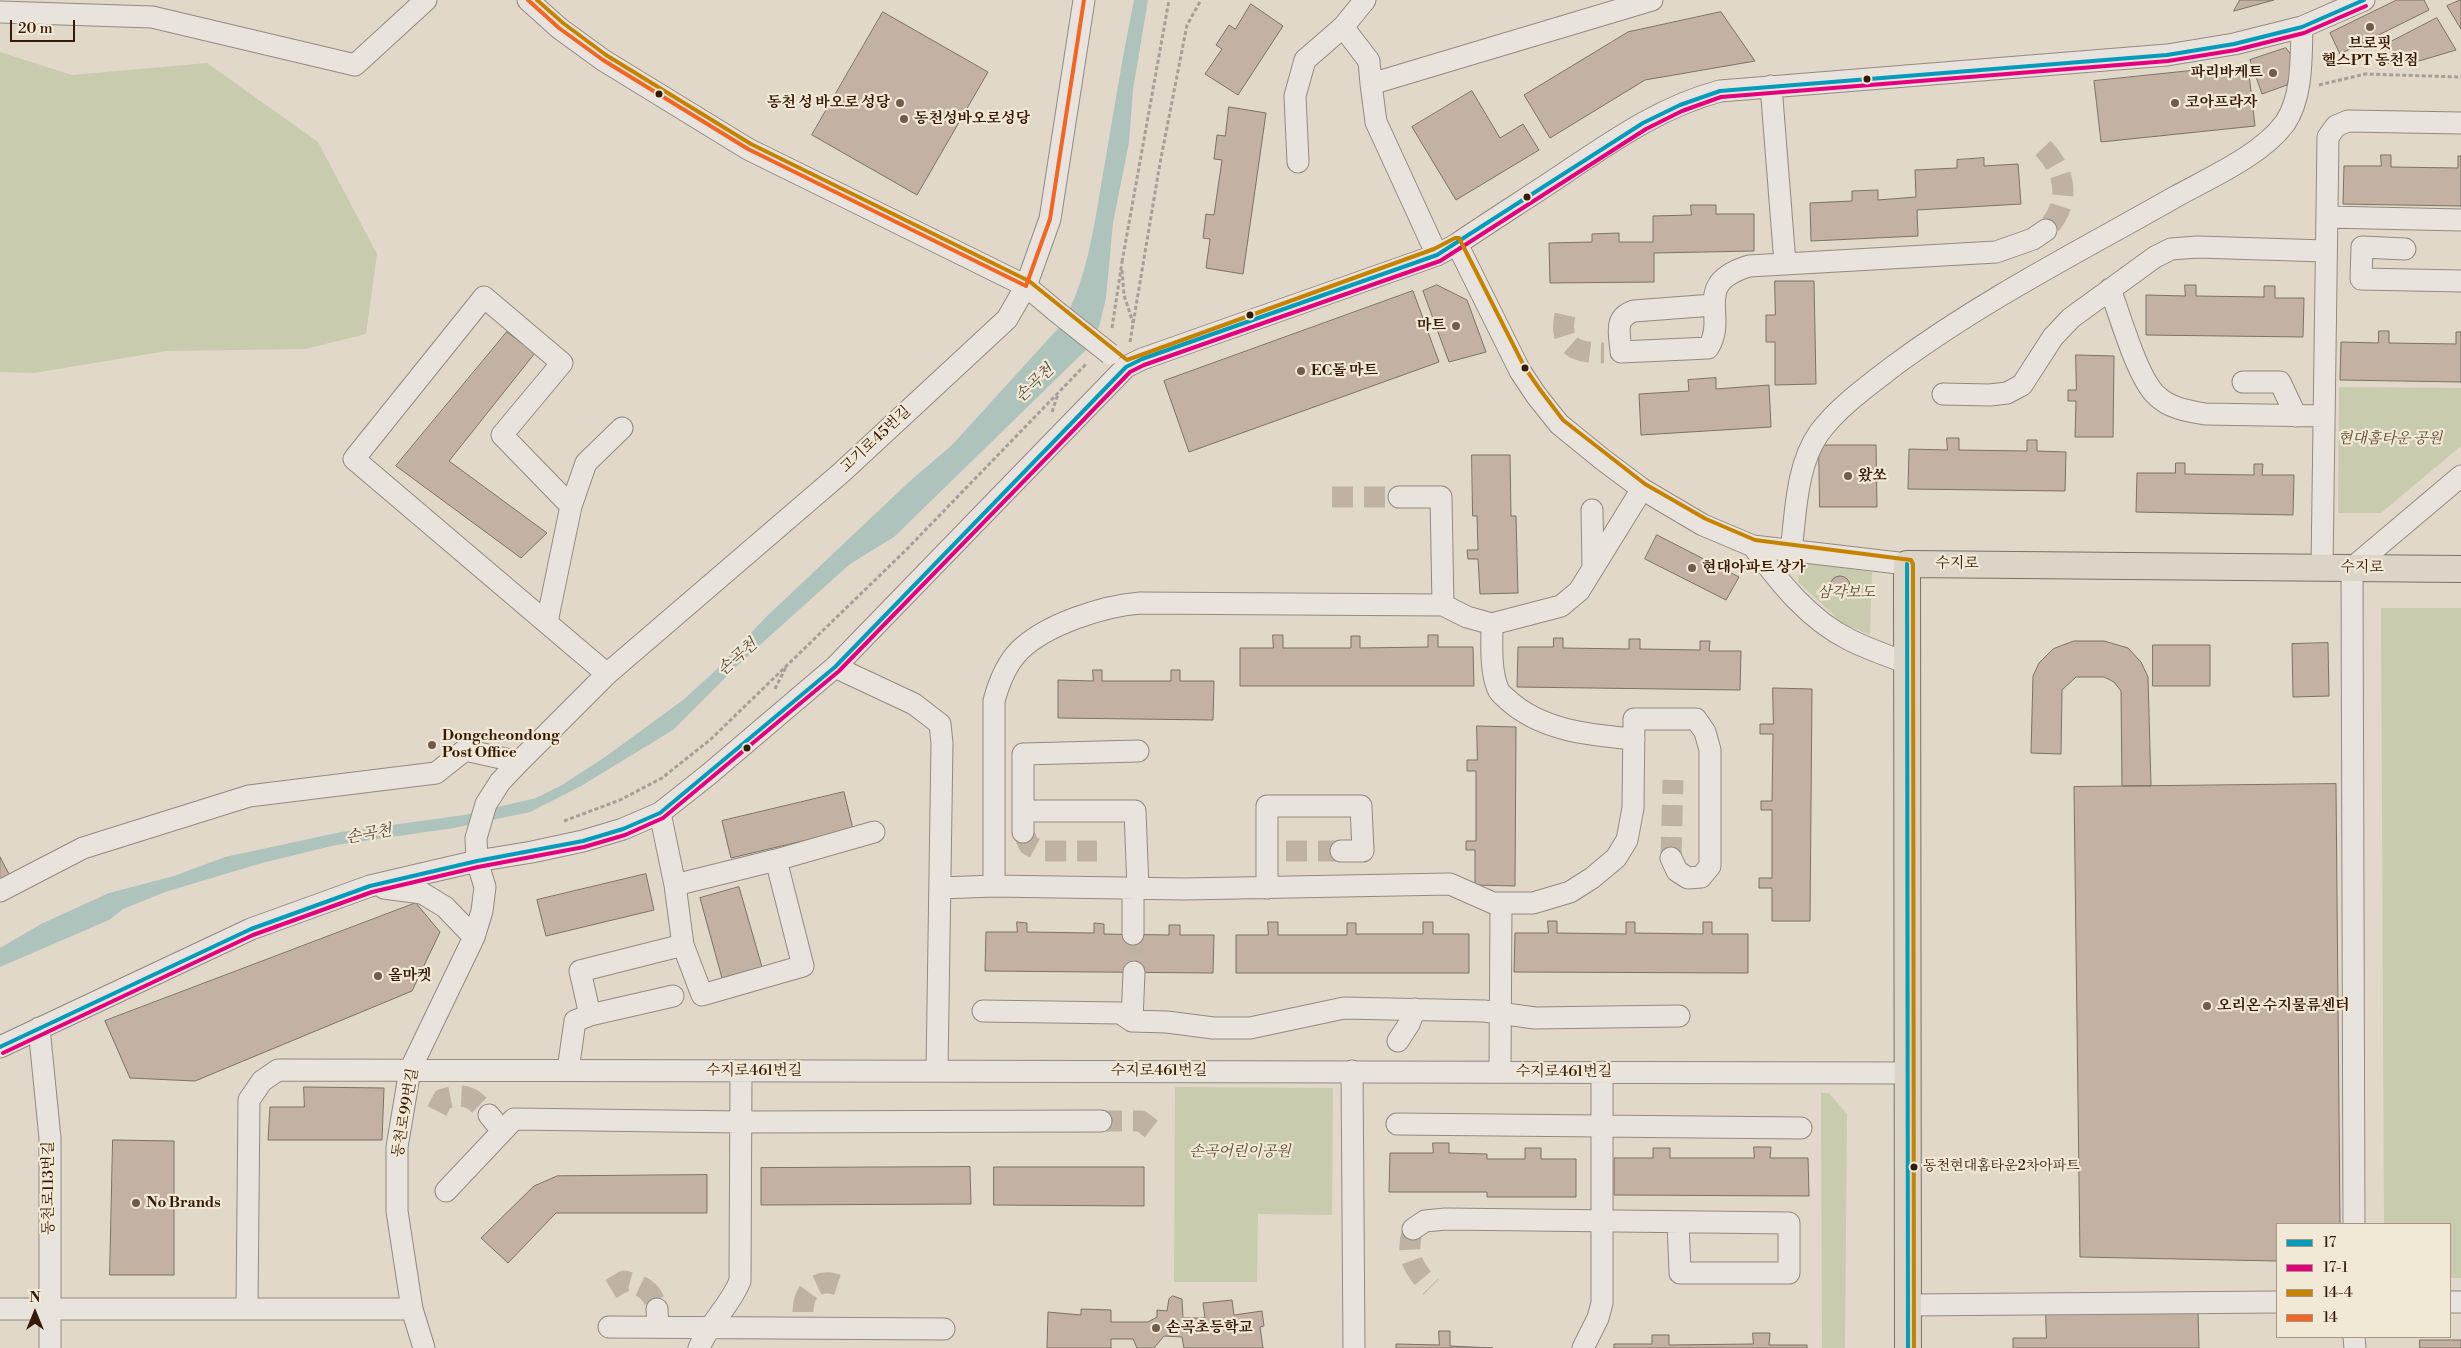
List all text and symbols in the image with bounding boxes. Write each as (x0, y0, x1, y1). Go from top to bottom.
scale bar (12, 10, 78, 42)
text: 20 m (18, 19, 53, 38)
marker: 브로핏 헬스PT 동천점 (2364, 21, 2376, 33)
place label: 브로핏 헬스PT 동천점 (2322, 35, 2418, 70)
place label: 파리바케트 (2191, 64, 2263, 82)
marker: 파리바케트 (2267, 67, 2279, 79)
unlabelled marker (1862, 74, 1872, 84)
unlabelled marker (654, 89, 664, 99)
place label: 동천 성 바오로 성당 (767, 94, 890, 112)
place label: 코아프라자 (2185, 94, 2257, 112)
marker: 동천 성 바오로 성당 (894, 97, 906, 109)
marker: 코아프라자 (2169, 97, 2181, 109)
place label: 동천성바오로성당 (914, 110, 1030, 128)
marker: 동천성바오로성당 (898, 113, 910, 125)
unlabelled marker (1522, 192, 1532, 202)
unlabelled marker (1245, 310, 1255, 320)
place label: 마트 (1417, 317, 1446, 335)
marker: 마트 (1450, 320, 1462, 332)
water label: 손곡천 (1012, 361, 1058, 407)
place label: EC돌 마트 (1311, 362, 1378, 380)
unlabelled marker (1520, 363, 1530, 373)
marker: EC돌 마트 (1295, 365, 1307, 377)
street label: 고기로45번길 (837, 403, 915, 477)
park label: 현대홈타운 공원 (2338, 430, 2442, 448)
place label: 왔쏘 (1858, 467, 1887, 485)
marker: 왔쏘 (1842, 470, 1854, 482)
street label: 수지로 (1935, 555, 1979, 573)
place label: 현대아파트 상가 (1702, 559, 1806, 577)
street label: 수지로 (2340, 559, 2384, 577)
marker: 현대아파트 상가 (1686, 562, 1698, 574)
park label: 삼각보도 (1817, 584, 1875, 602)
water label: 손곡천 (714, 636, 762, 680)
place label: Dongcheondong Post Office (442, 727, 560, 762)
marker: Dongcheondong Post Office (426, 739, 438, 751)
unlabelled marker (742, 743, 752, 753)
water label: 손곡천 (345, 822, 393, 848)
place label: 올마켓 (388, 967, 431, 985)
marker: 올마켓 (372, 970, 384, 982)
place label: 오리온 수지물류센터 (2217, 997, 2350, 1015)
marker: 오리온 수지물류센터 (2201, 1000, 2213, 1012)
street label: 수지로461번길 (706, 1062, 802, 1080)
street label: 수지로461번길 (1111, 1062, 1207, 1080)
street label: 수지로461번길 (1516, 1063, 1612, 1081)
street label: 동천로99번길 (389, 1067, 423, 1159)
street label: 동천로113번길 (40, 1141, 58, 1235)
park label: 손곡어린이공원 (1189, 1143, 1291, 1161)
place label: 동천현대홈타운2차아파트 (1923, 1159, 2080, 1175)
marker: 동천현대홈타운2차아파트 (1909, 1162, 1919, 1172)
place label: No Brands (146, 1194, 221, 1212)
marker: No Brands (130, 1197, 142, 1209)
legend (2276, 1223, 2451, 1338)
text: 17 (2323, 1233, 2336, 1252)
text: 17-1 (2323, 1258, 2348, 1277)
text: 14-4 (2323, 1283, 2353, 1302)
north arrow (10, 1288, 60, 1338)
text: N (29, 1289, 41, 1307)
text: 14 (2323, 1308, 2338, 1327)
place label: 손곡초등학교 (1166, 1319, 1253, 1337)
marker: 손곡초등학교 (1150, 1322, 1162, 1334)

